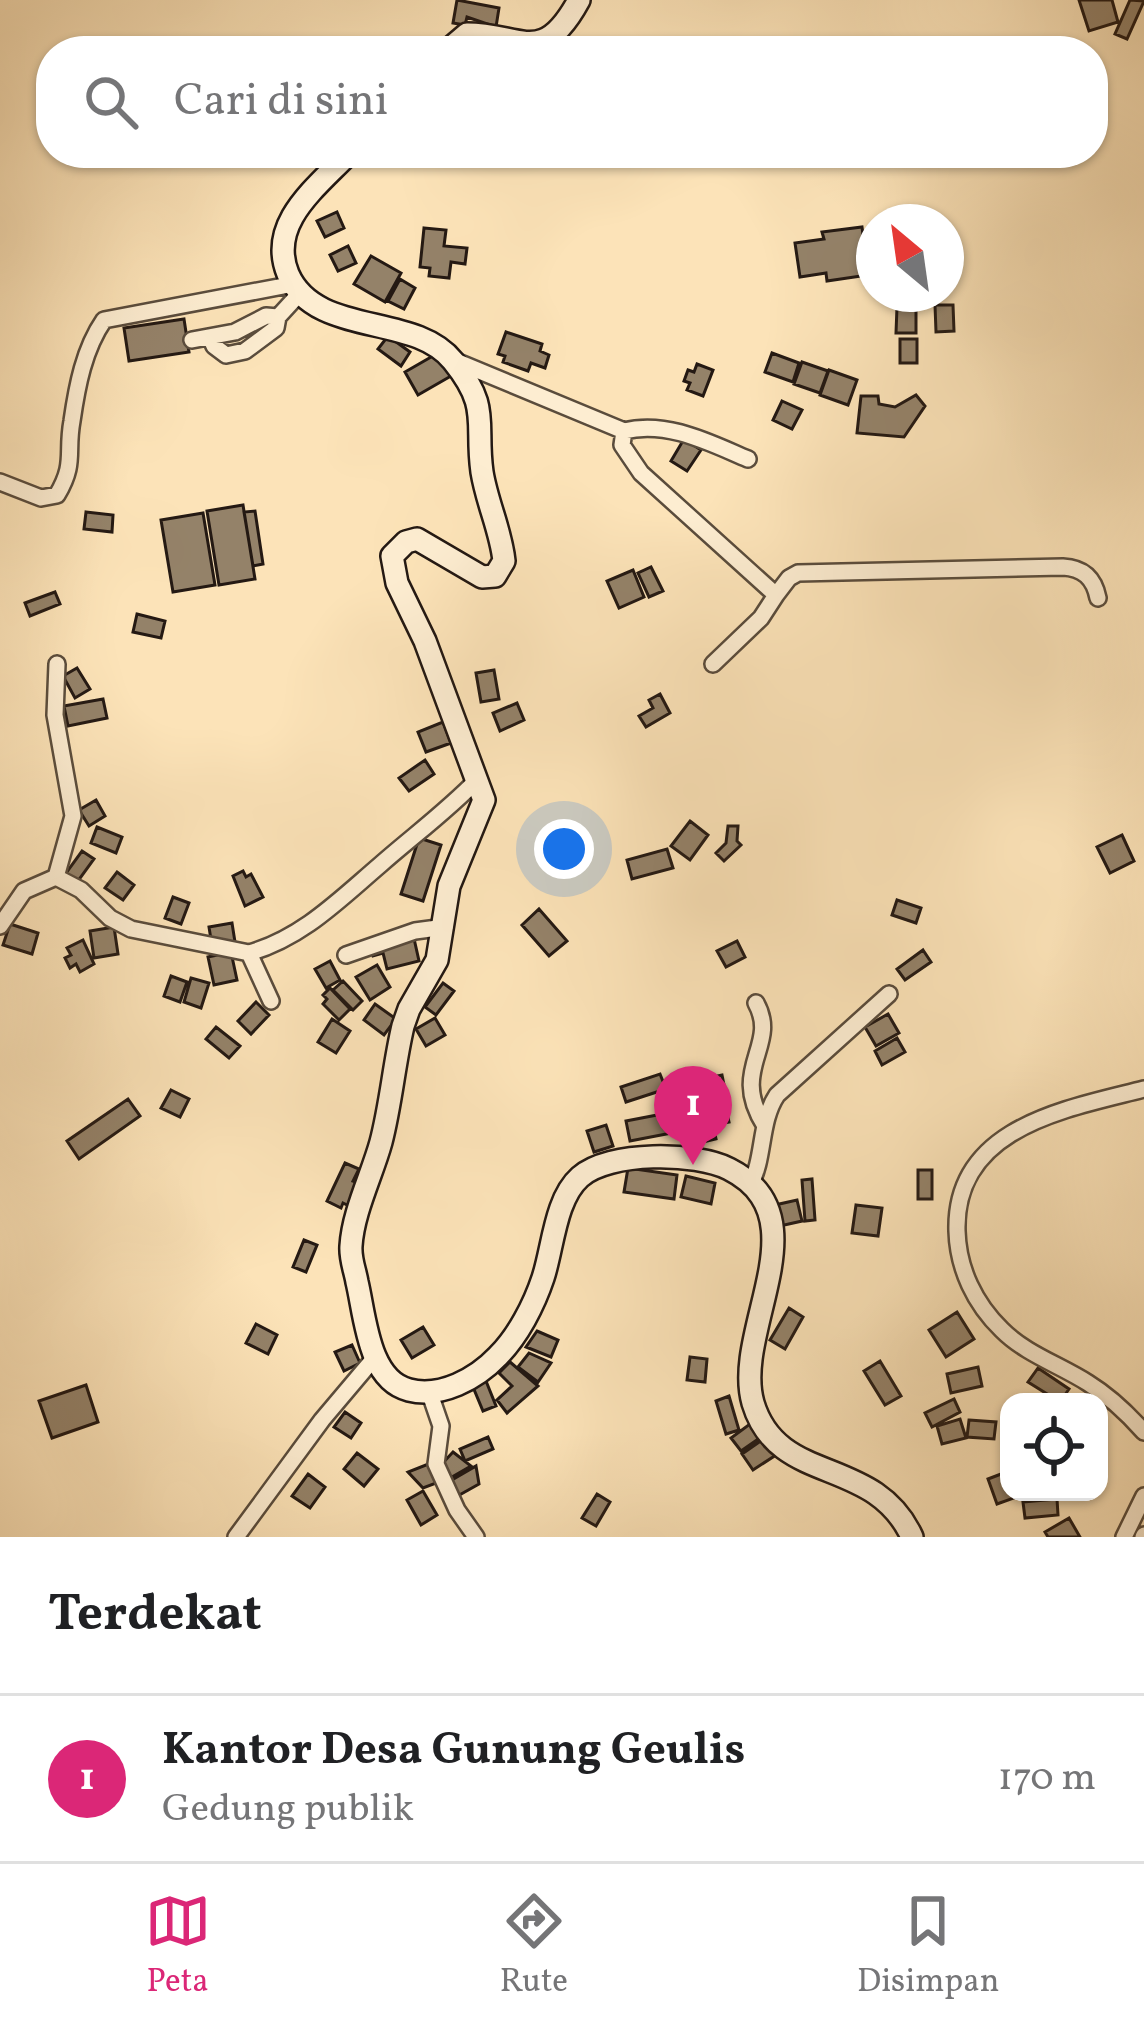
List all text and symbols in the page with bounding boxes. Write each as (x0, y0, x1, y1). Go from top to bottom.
search box (36, 36, 1108, 168)
icon: search (78, 69, 144, 135)
text: Cari di sini (174, 71, 388, 134)
north arrow (856, 204, 964, 312)
your location (534, 819, 594, 879)
pin: 1 (654, 1066, 732, 1165)
map controls (1000, 1393, 1108, 1501)
button: locate (1000, 1393, 1108, 1501)
text: Terdekat (48, 1580, 262, 1651)
text: Kantor Desa Gunung Geulis (162, 1720, 745, 1783)
text: 1 (79, 1752, 95, 1806)
text: 170 m (998, 1752, 1096, 1806)
text: Gedung publik (162, 1783, 414, 1837)
tab: Peta (145, 1888, 211, 2006)
tab: Rute (500, 1888, 568, 2006)
tab: Disimpan (857, 1888, 999, 2006)

